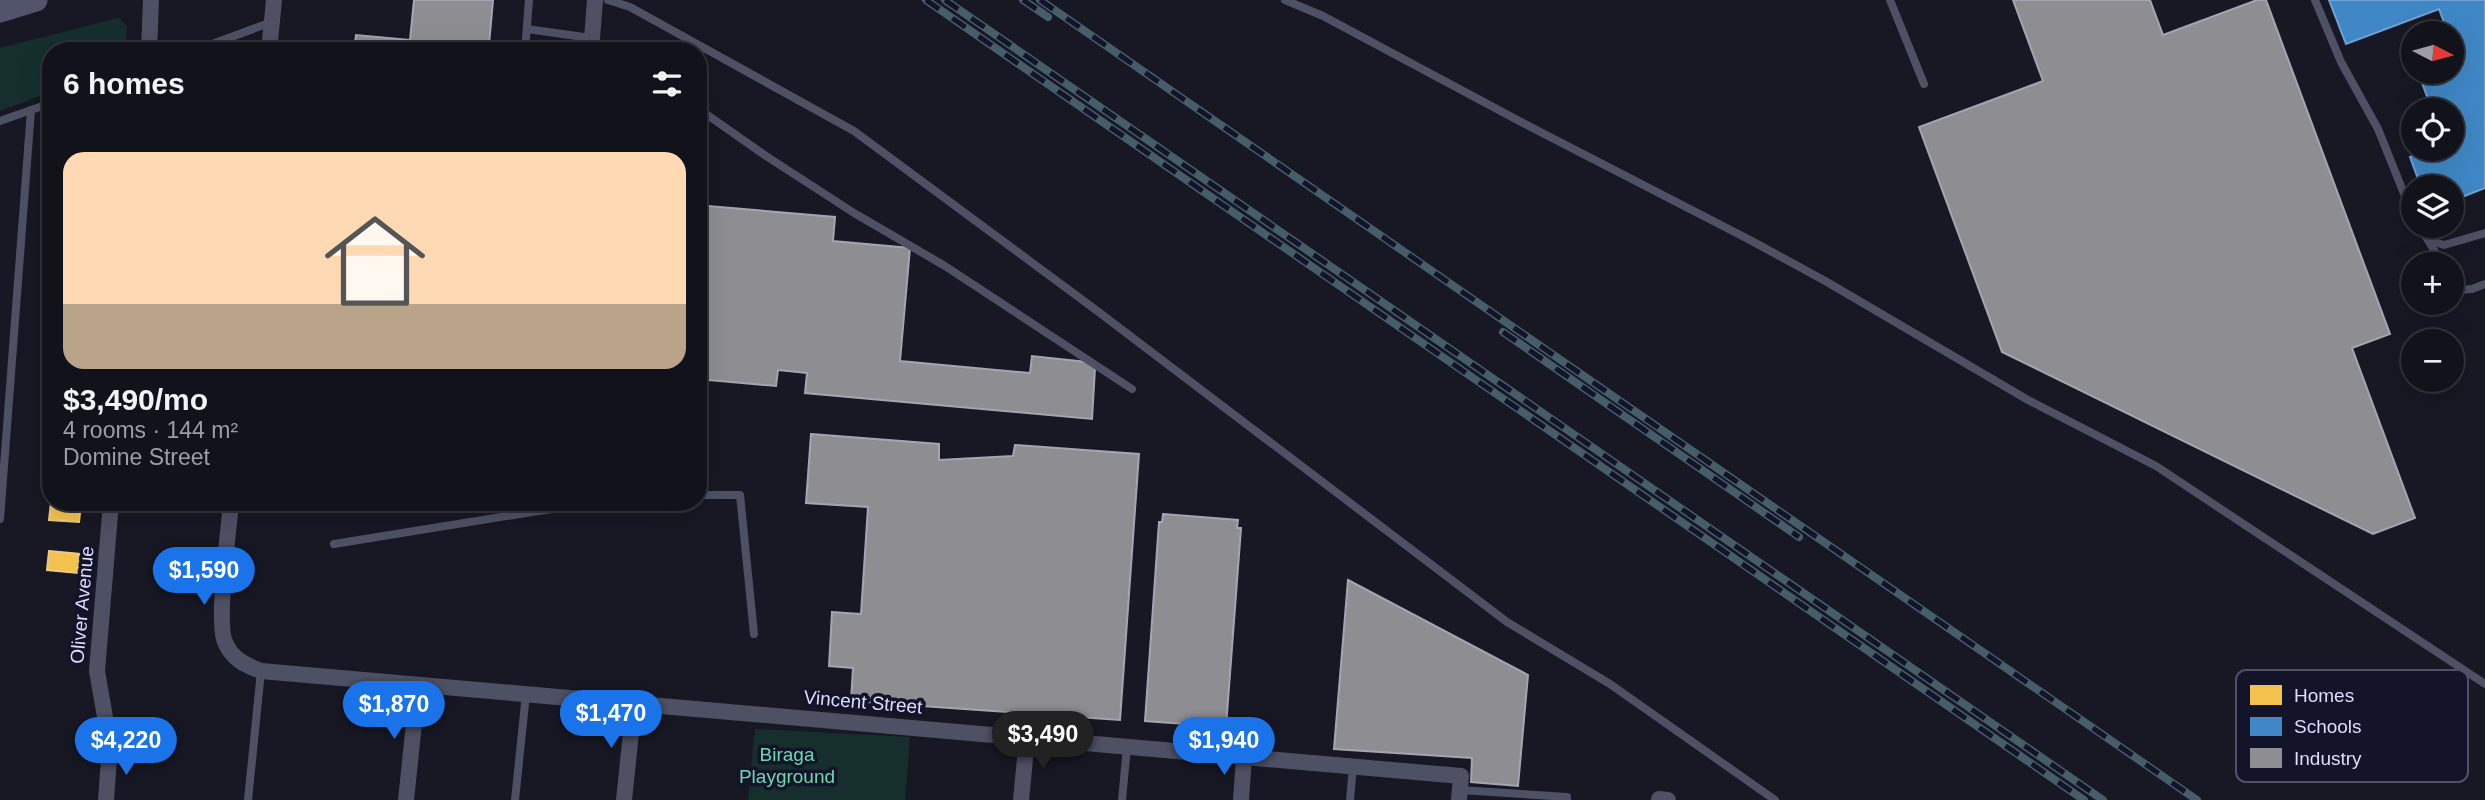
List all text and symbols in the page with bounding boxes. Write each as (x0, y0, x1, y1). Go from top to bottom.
north arrow (2401, 21, 2464, 84)
map controls (2401, 21, 2464, 392)
icon: filters (648, 65, 686, 103)
text: 6 homes (63, 67, 185, 100)
button: locate (2401, 98, 2464, 161)
button: layers (2401, 175, 2464, 238)
icon: home (312, 198, 438, 324)
button: + (2401, 252, 2464, 315)
button: − (2401, 329, 2464, 392)
text: $3,490/mo (63, 383, 208, 416)
text: 4 rooms · 144 m² (63, 417, 238, 443)
text: Domine Street (63, 444, 210, 470)
street label: Oliver Avenue (66, 545, 98, 665)
pin: $1,590 (147, 548, 261, 607)
text: $1,590 (169, 557, 239, 583)
legend (2236, 670, 2468, 782)
pin: $1,870 (337, 682, 451, 741)
text: Homes (2294, 685, 2354, 706)
street label: Vincent Street (803, 686, 924, 718)
pin: $1,470 (554, 690, 668, 750)
text: $1,870 (359, 691, 429, 717)
text: $1,470 (576, 700, 646, 726)
pin: $3,490 (986, 712, 1100, 771)
text: Schools (2294, 716, 2362, 737)
pin: $4,220 (69, 718, 183, 777)
pin: $1,940 (1167, 718, 1281, 777)
text: $3,490 (1008, 721, 1078, 747)
text: $4,220 (91, 727, 161, 753)
text: $1,940 (1189, 727, 1259, 753)
park label: Biraga Playground (739, 744, 835, 787)
text: Industry (2294, 748, 2362, 769)

